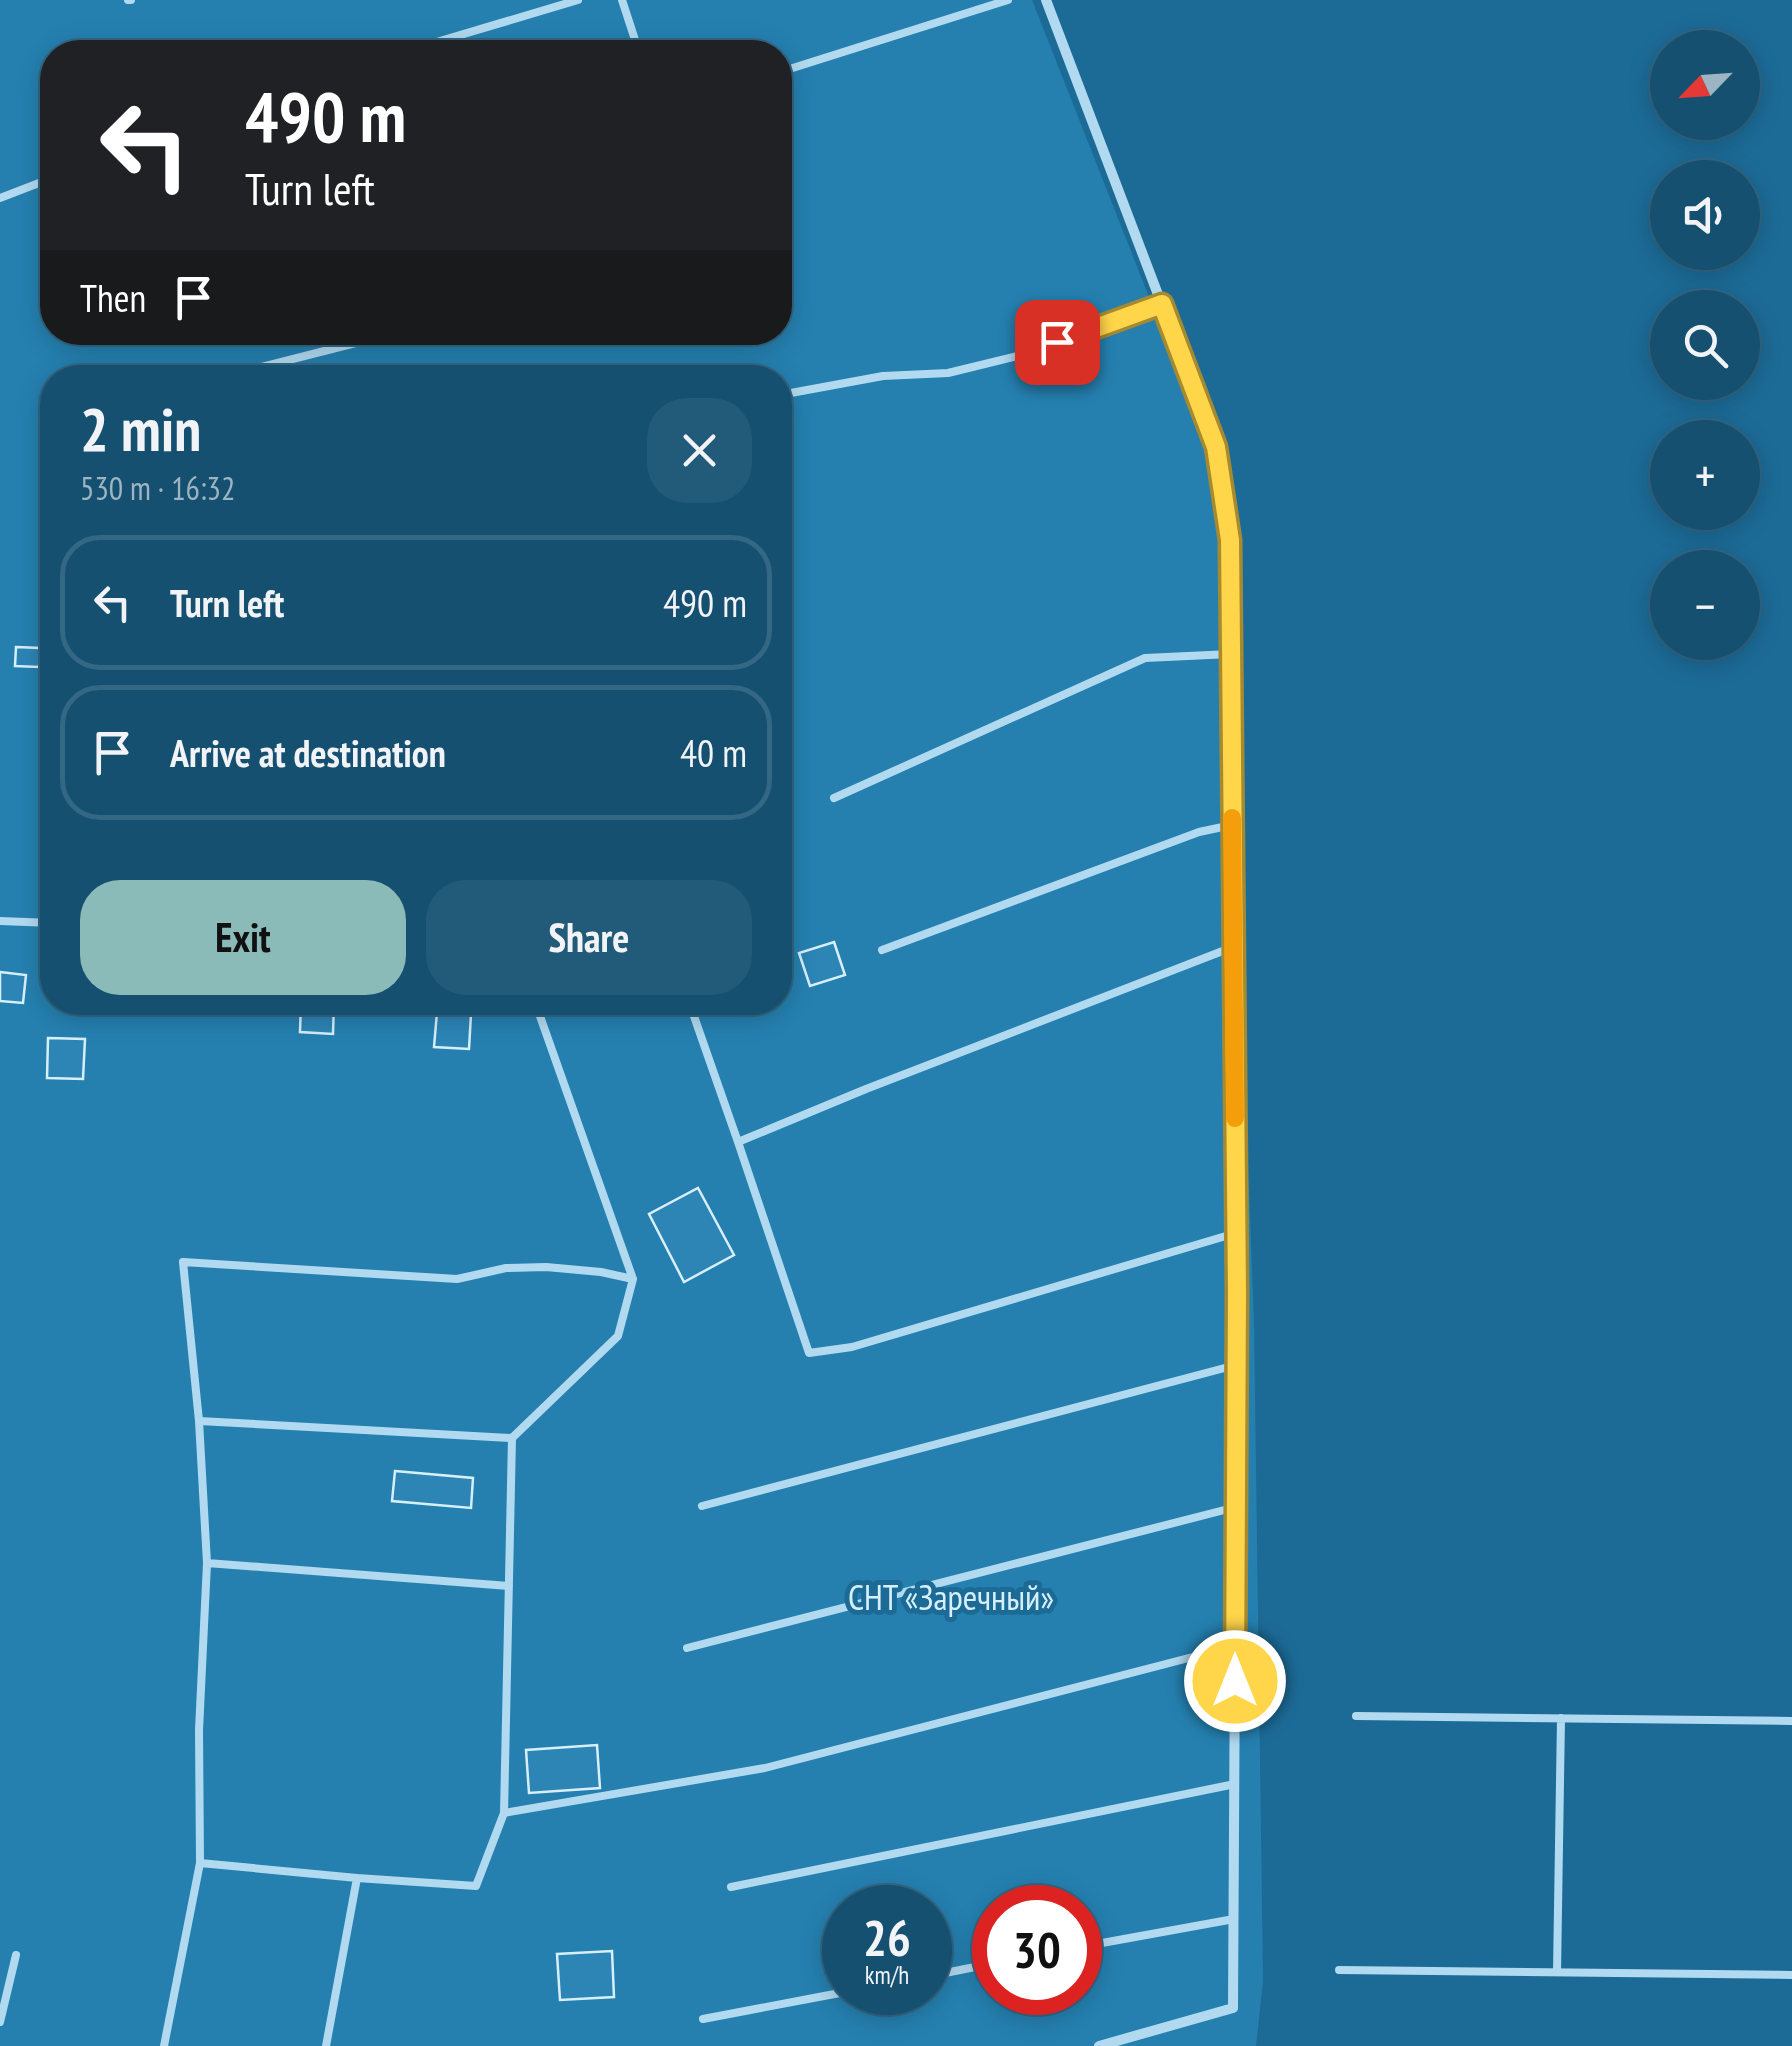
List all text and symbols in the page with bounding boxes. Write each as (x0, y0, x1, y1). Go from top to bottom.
north arrow (1650, 30, 1760, 140)
map controls (1650, 30, 1760, 660)
text: 490 m (245, 71, 406, 161)
icon: left (80, 80, 210, 210)
text: Turn left (245, 159, 375, 217)
button: sound (1650, 160, 1760, 270)
icon: arrive (166, 270, 221, 325)
text: Then (80, 273, 146, 322)
button: search (1650, 290, 1760, 400)
pin (1015, 300, 1100, 385)
icon: arrive (1030, 315, 1085, 370)
text: 2 min (80, 390, 201, 468)
button: close (647, 398, 752, 503)
button: + (1650, 420, 1760, 530)
text: 530 m · 16:32 (80, 467, 235, 509)
button: − (1650, 550, 1760, 660)
icon: left (85, 575, 140, 630)
text: Turn left (170, 578, 284, 627)
text: 490 m (663, 578, 747, 627)
icon: arrive (85, 725, 140, 780)
text: Arrive at destination (170, 728, 446, 777)
text: 40 m (680, 728, 747, 777)
button: Exit (80, 880, 406, 995)
button: Share (426, 880, 752, 995)
park label: СНТ «Заречный» (848, 1574, 1054, 1620)
position arrow (1183, 1629, 1287, 1733)
speed limit sign: 30 (972, 1885, 1102, 2015)
text: 26 (863, 1905, 911, 1970)
text: km/h (865, 1959, 909, 1991)

